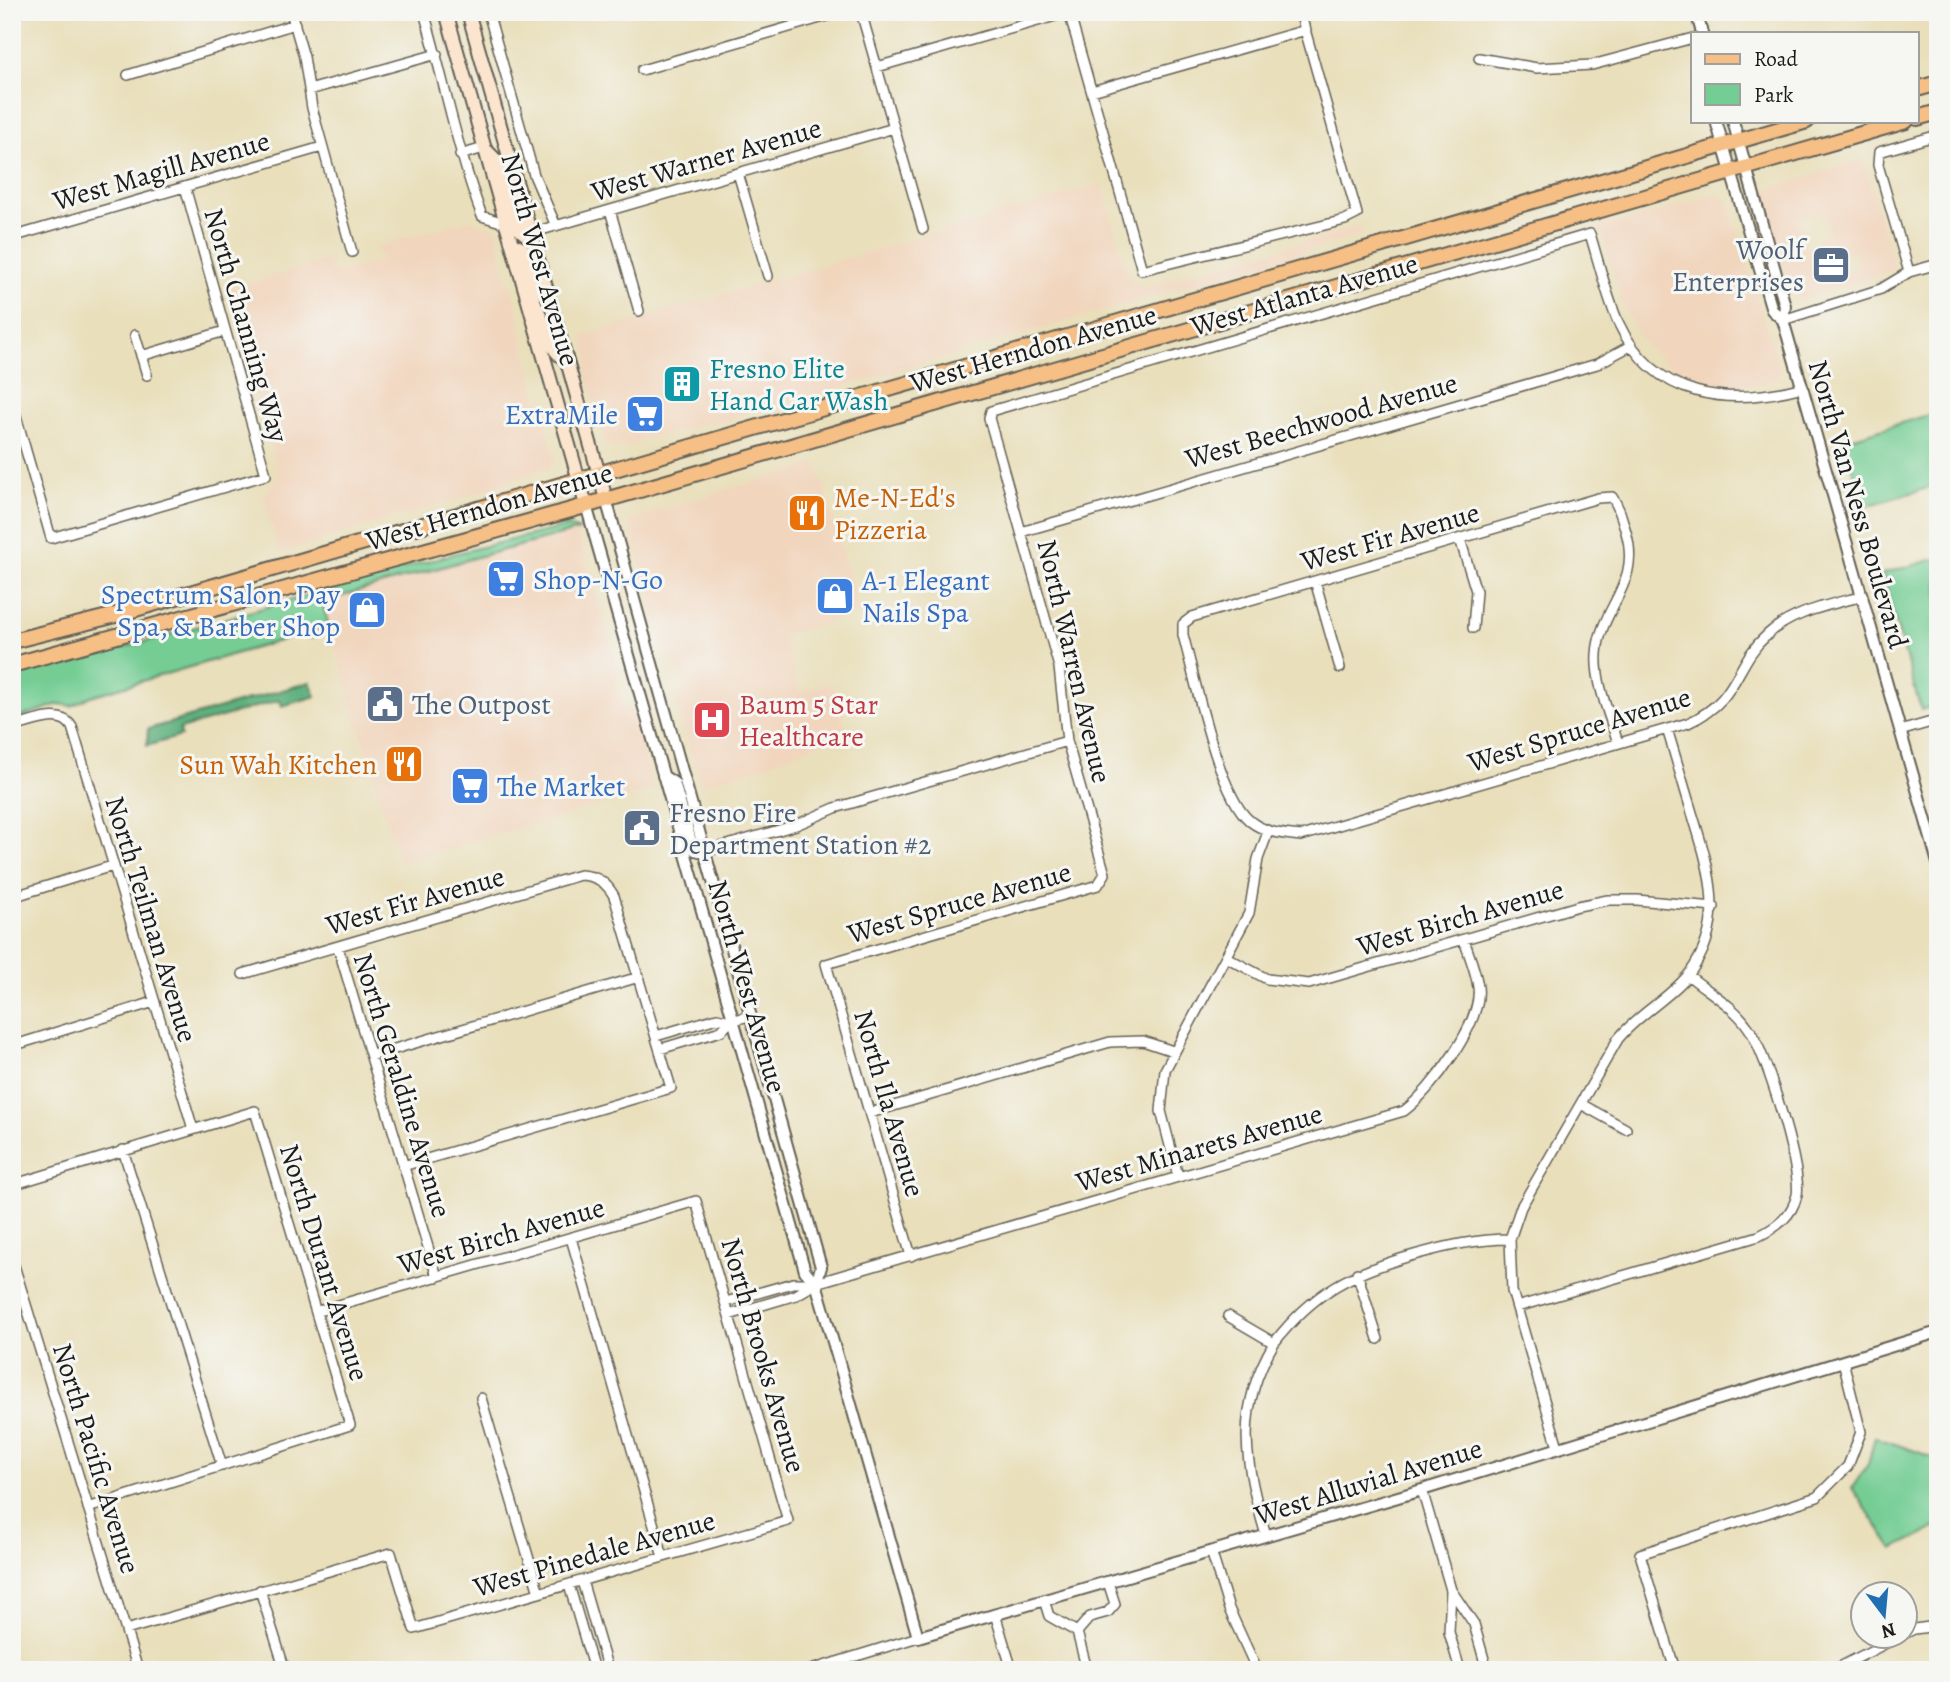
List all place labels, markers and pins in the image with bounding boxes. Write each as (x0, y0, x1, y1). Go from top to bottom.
place label: Woolf Enterprises (1672, 231, 1808, 301)
office icon: Woolf Enterprises (1810, 244, 1852, 286)
place label: Fresno Elite Hand Car Wash (709, 350, 889, 420)
building icon: Fresno Elite Hand Car Wash (661, 363, 703, 405)
supermarket icon: ExtraMile (624, 393, 666, 435)
place label: ExtraMile (505, 396, 618, 434)
place label: Me-N-Ed's Pizzeria (834, 479, 956, 549)
restaurant icon: Me-N-Ed's Pizzeria (786, 492, 828, 534)
supermarket icon: Shop-N-Go (485, 558, 527, 600)
place label: Shop-N-Go (533, 561, 663, 599)
place label: A-1 Elegant Nails Spa (861, 562, 990, 632)
shop icon: A-1 Elegant Nails Spa (814, 575, 856, 617)
place label: Spectrum Salon, Day Spa, & Barber Shop (101, 576, 340, 646)
shop icon: Spectrum Salon, Day Spa, & Barber Shop (346, 589, 388, 631)
public building icon: The Outpost (364, 683, 406, 725)
place label: The Outpost (412, 686, 551, 724)
place label: Baum 5 Star Healthcare (739, 686, 878, 756)
hospital icon: Baum 5 Star Healthcare (691, 699, 733, 741)
restaurant icon: Sun Wah Kitchen (383, 743, 425, 785)
place label: Sun Wah Kitchen (179, 746, 377, 784)
supermarket icon: The Market (449, 765, 491, 807)
place label: The Market (497, 768, 625, 806)
place label: Fresno Fire Department Station #2 (669, 794, 931, 864)
public building icon: Fresno Fire Department Station #2 (621, 807, 663, 849)

